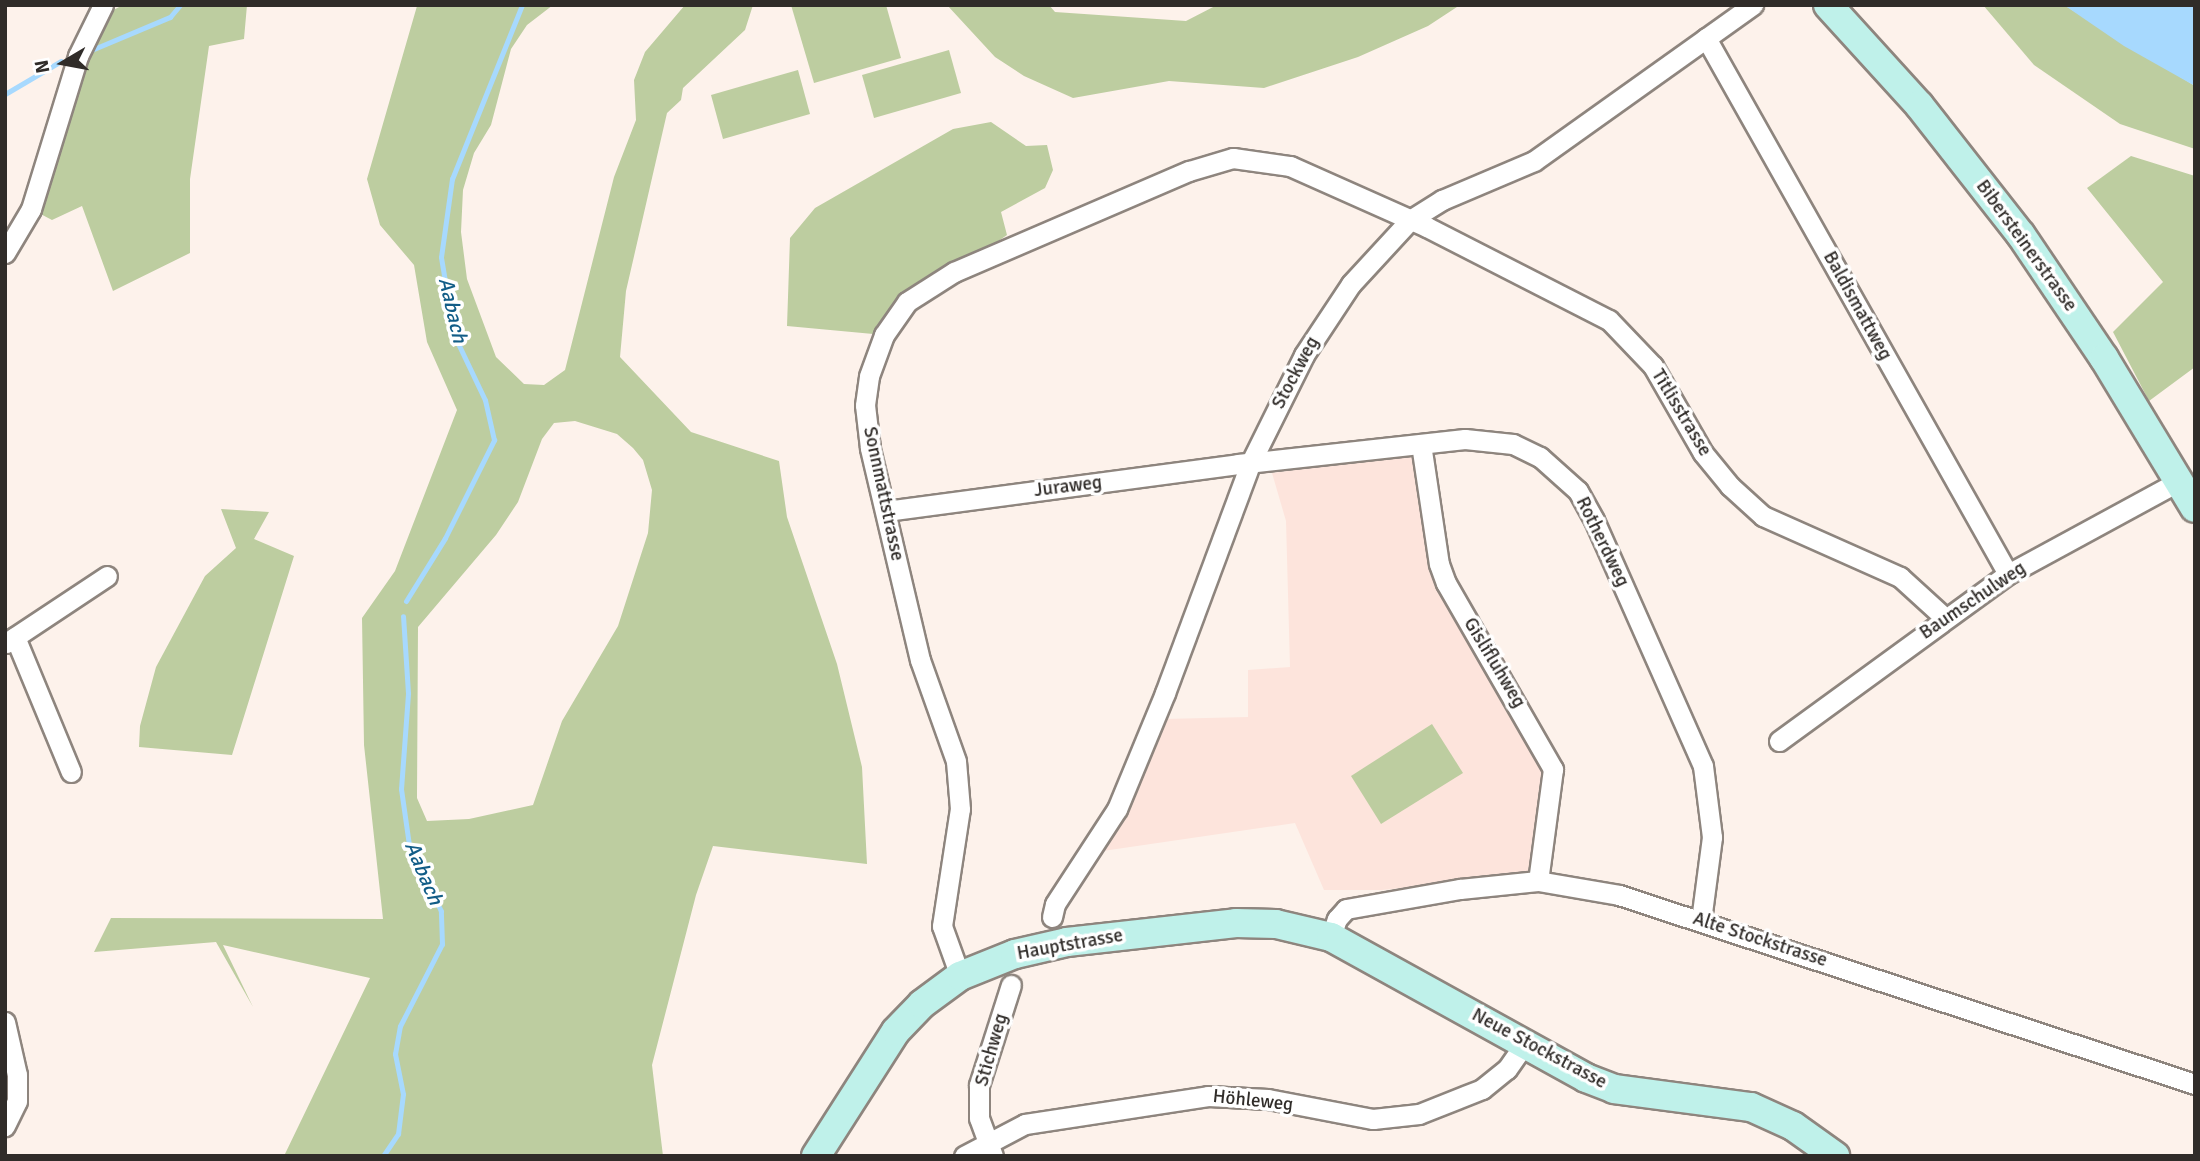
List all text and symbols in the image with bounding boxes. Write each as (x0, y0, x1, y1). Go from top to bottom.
north arrow (28, 28, 98, 98)
text: N (29, 58, 55, 75)
street label: Bibersteinerstrasse (1971, 176, 2081, 316)
street label: Baldismattweg (1818, 248, 1896, 364)
water label: Aabach (433, 275, 473, 345)
street label: Stockweg (1268, 333, 1324, 413)
street label: Titlisstrasse (1646, 365, 1716, 461)
street label: Sonnmattstrasse (858, 425, 908, 563)
street label: Juraweg (1033, 472, 1103, 502)
street label: Rotherdweg (1570, 493, 1634, 591)
street label: Baumschulweg (1916, 557, 2030, 645)
street label: Gislifluhweg (1458, 614, 1530, 712)
water label: Aabach (399, 837, 449, 909)
street label: Alte Stockstrasse (1690, 908, 1830, 972)
street label: Hauptstrasse (1015, 924, 1125, 966)
street label: Neue Stockstrasse (1468, 1004, 1610, 1094)
street label: Stichweg (971, 1011, 1013, 1089)
street label: Höhleweg (1212, 1085, 1294, 1117)

